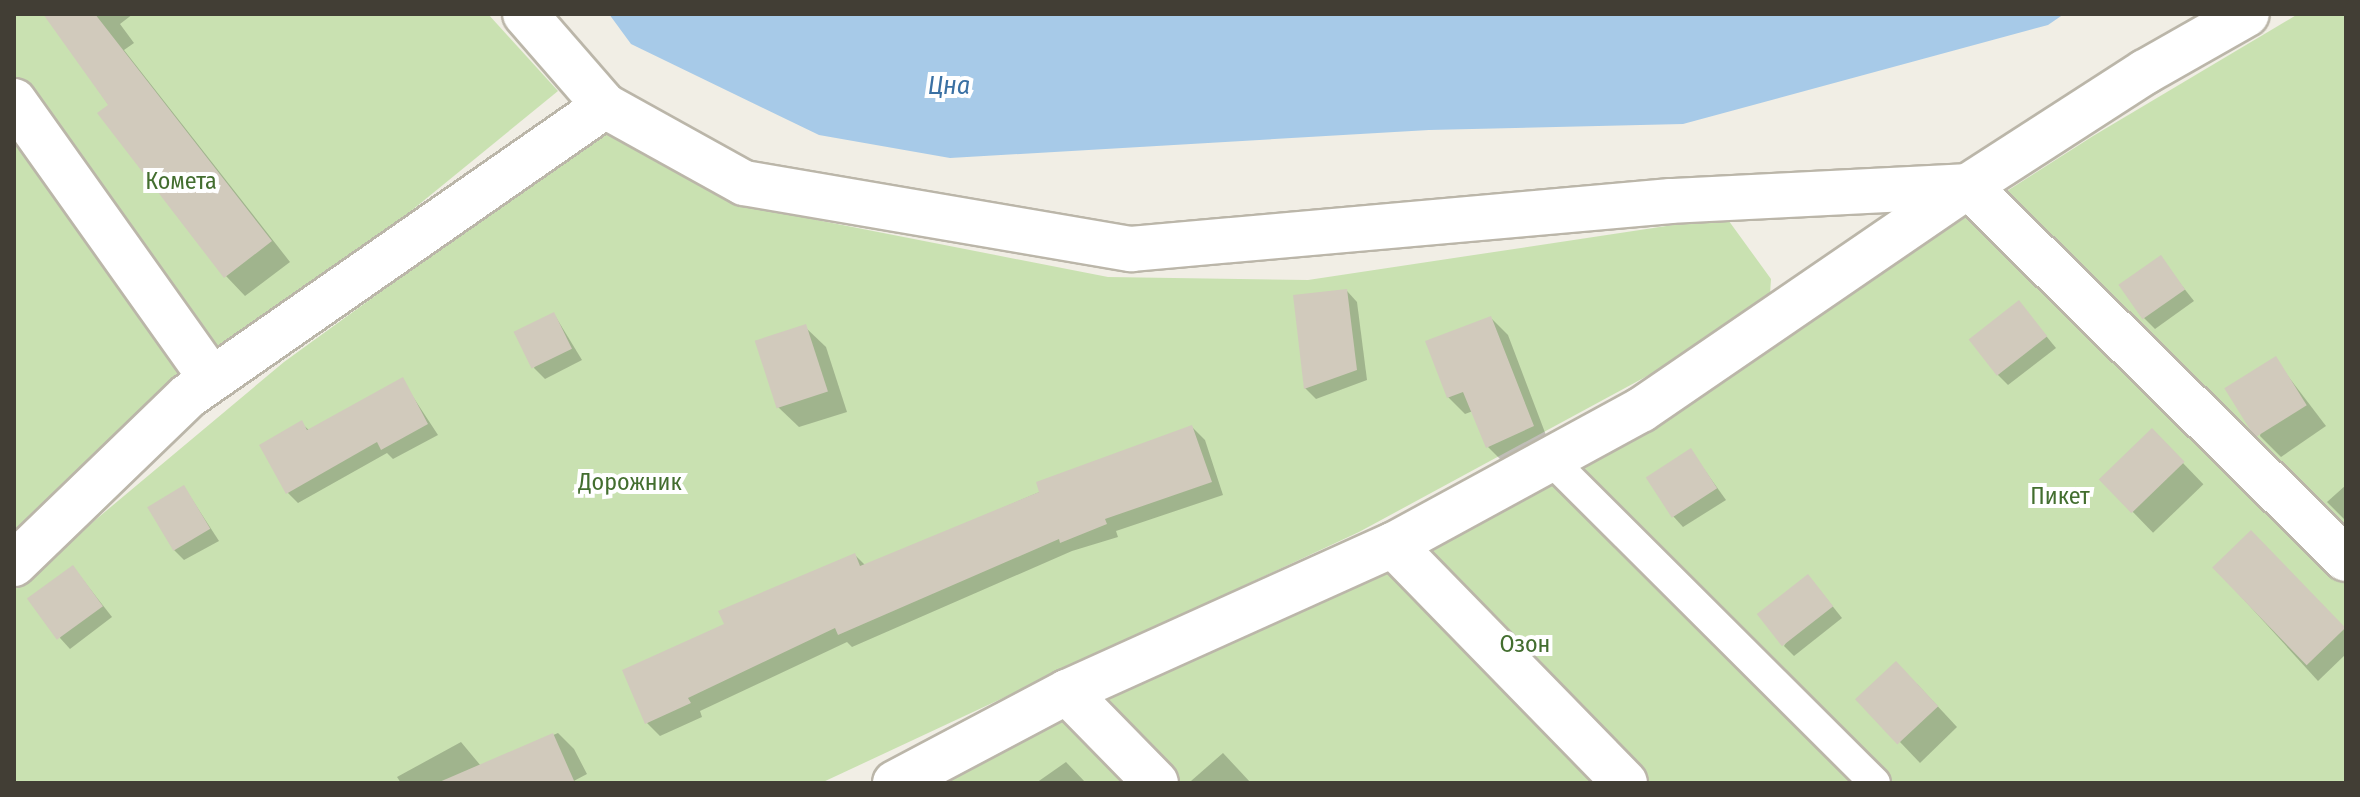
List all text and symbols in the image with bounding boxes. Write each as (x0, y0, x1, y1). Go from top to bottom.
water label: Цна (928, 70, 970, 102)
park label: Комета (145, 168, 217, 196)
park label: Дорожник (578, 469, 682, 497)
park label: Пикет (2030, 483, 2090, 511)
park label: Озон (1500, 631, 1550, 659)

